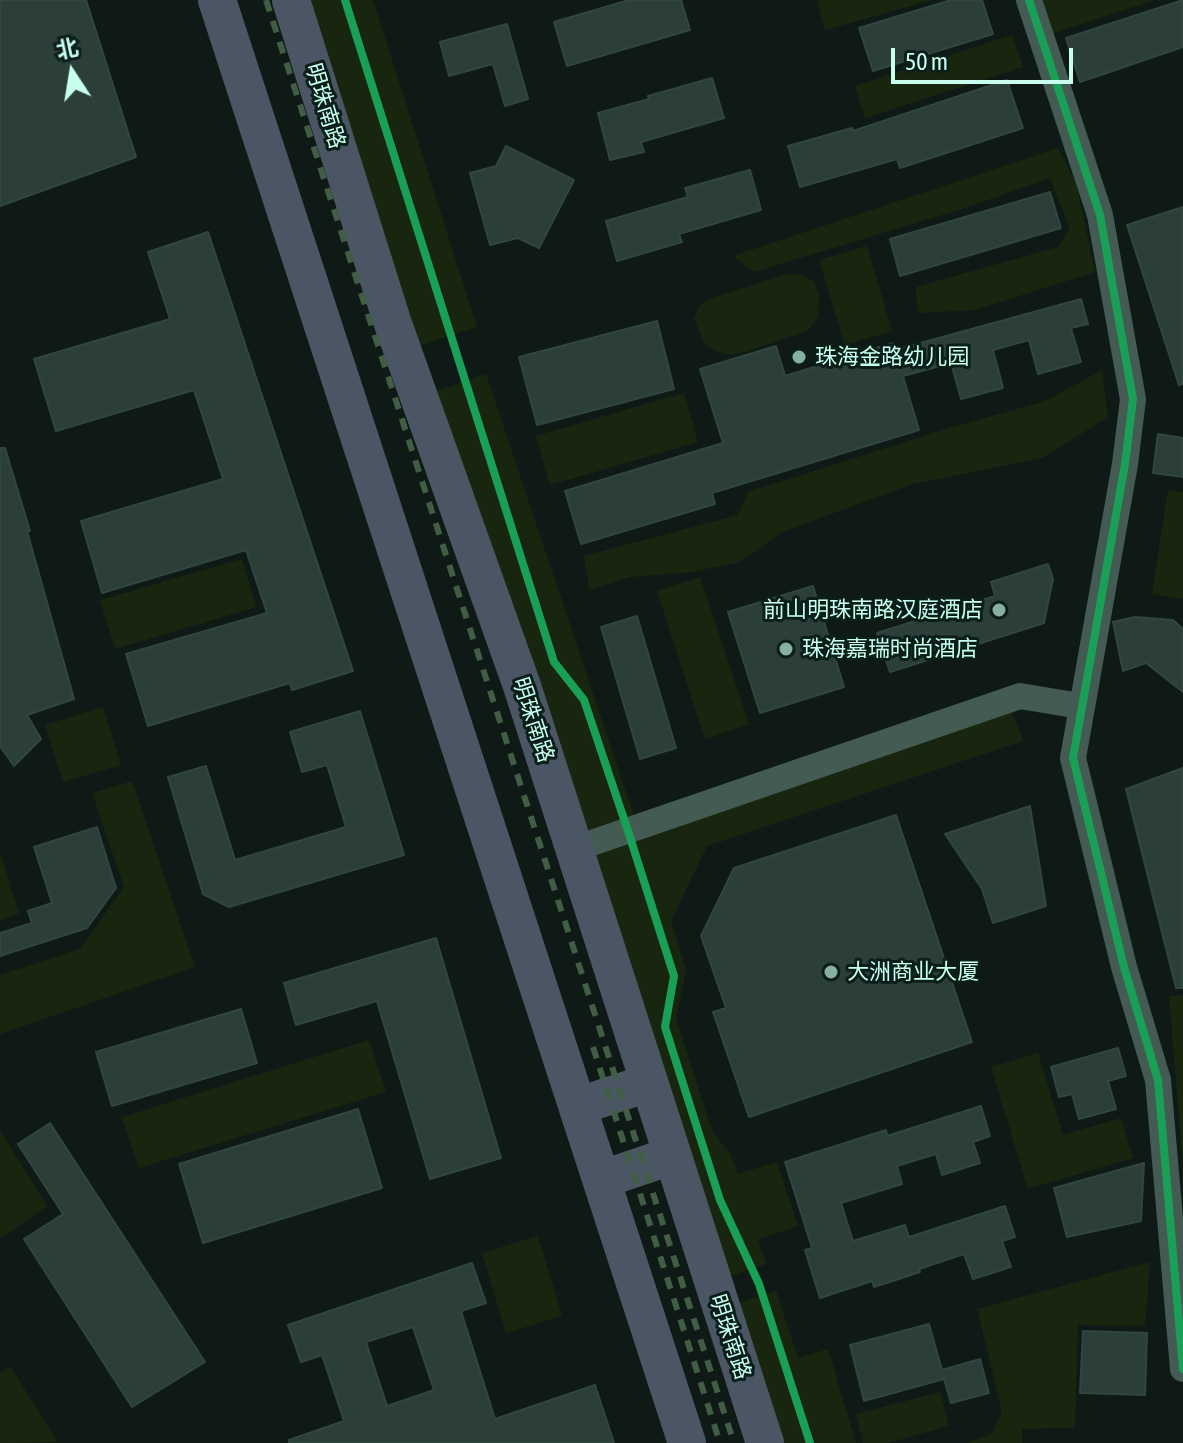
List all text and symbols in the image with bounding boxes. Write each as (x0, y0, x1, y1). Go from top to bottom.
north arrow (32, 32, 112, 112)
scale bar (895, 32, 1077, 82)
text: 北 (54, 34, 80, 64)
text: 50 m (905, 48, 948, 75)
street label: 明珠南路 (300, 60, 350, 152)
place label: 珠海金路幼儿园 (815, 344, 969, 370)
marker: 珠海金路幼儿园 (790, 348, 808, 366)
place label: 前山明珠南路汉庭酒店 (763, 597, 983, 623)
marker: 前山明珠南路汉庭酒店 (990, 601, 1008, 619)
place label: 珠海嘉瑞时尚酒店 (802, 636, 978, 662)
marker: 珠海嘉瑞时尚酒店 (777, 640, 795, 658)
street label: 明珠南路 (507, 674, 559, 766)
place label: 大洲商业大厦 (847, 959, 979, 985)
marker: 大洲商业大厦 (822, 963, 840, 981)
street label: 明珠南路 (704, 1291, 756, 1383)

